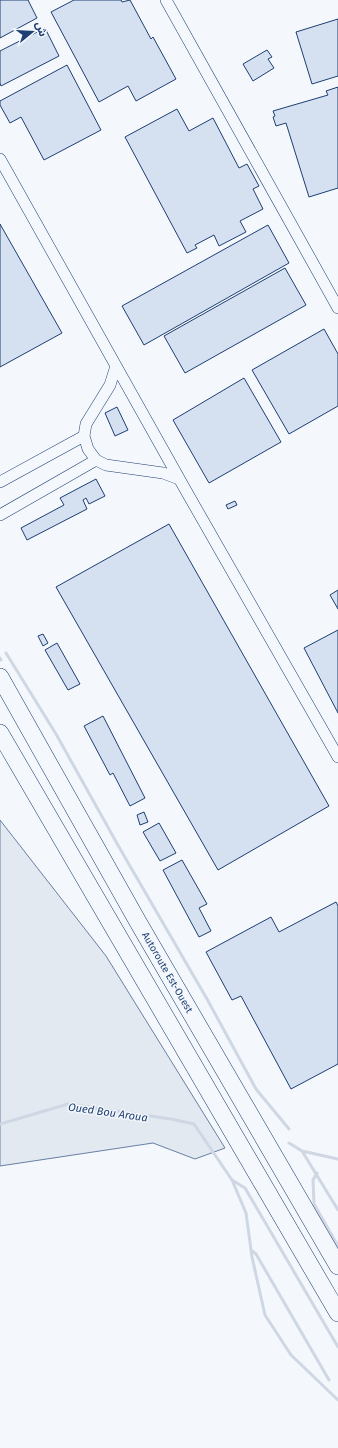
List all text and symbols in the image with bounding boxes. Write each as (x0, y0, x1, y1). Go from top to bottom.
north arrow (12, 12, 52, 52)
text: ش (33, 20, 50, 38)
street label: Autoroute Est-Ouest (139, 930, 195, 1015)
water label: Oued Bou Aroua (67, 1100, 148, 1125)

